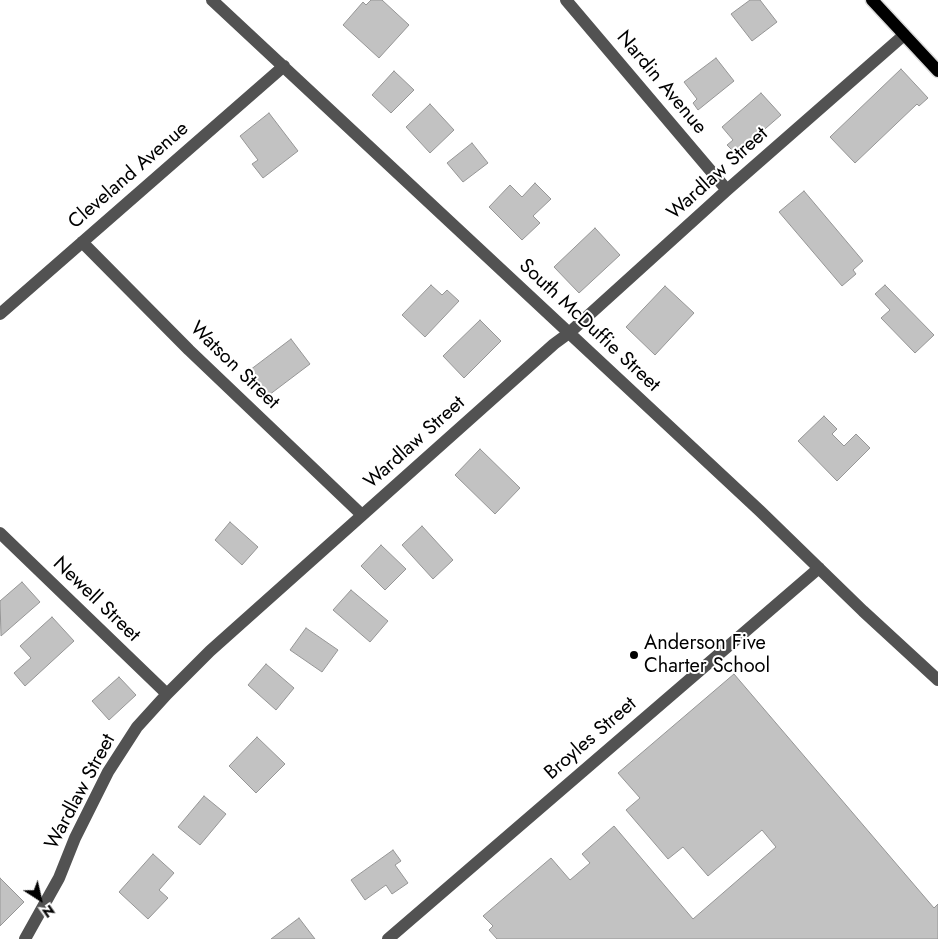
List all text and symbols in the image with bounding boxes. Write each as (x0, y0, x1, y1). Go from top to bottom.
street label: Nardin Avenue (611, 26, 711, 140)
street label: Cleveland Avenue (64, 117, 194, 235)
street label: Wardlaw Street (663, 123, 773, 225)
street label: South McDuffie Street (513, 254, 665, 398)
street label: Watson Street (184, 317, 284, 415)
street label: Wardlaw Street (360, 392, 470, 494)
street label: Newell Street (47, 552, 145, 648)
place label: Anderson Five Charter School (644, 632, 770, 679)
marker: Anderson Five Charter School (628, 649, 640, 661)
street label: Broyles Street (540, 693, 642, 785)
street label: Wardlaw Street (41, 730, 121, 854)
north arrow (15, 874, 65, 924)
text: N (38, 900, 59, 923)

